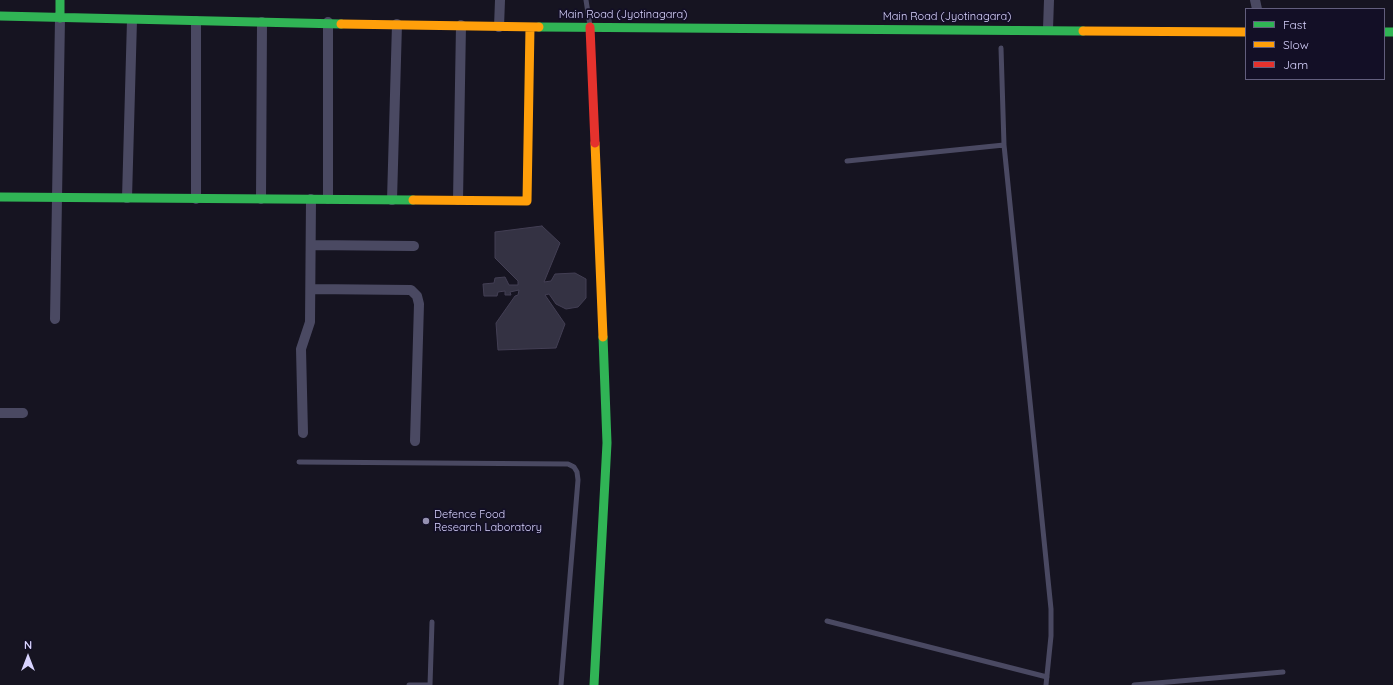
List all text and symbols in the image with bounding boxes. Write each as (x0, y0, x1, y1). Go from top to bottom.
street label: Main Road (Jyotinagara) (559, 8, 687, 22)
legend (1245, 8, 1385, 80)
street label: Main Road (Jyotinagara) (883, 10, 1011, 24)
text: Fast (1283, 17, 1307, 32)
text: Slow (1283, 37, 1309, 52)
text: Jam (1283, 57, 1308, 72)
place label: Defence Food Research Laboratory (434, 508, 542, 534)
marker: Defence Food Research Laboratory (421, 516, 431, 526)
north arrow (8, 637, 48, 677)
text: N (24, 638, 32, 652)

